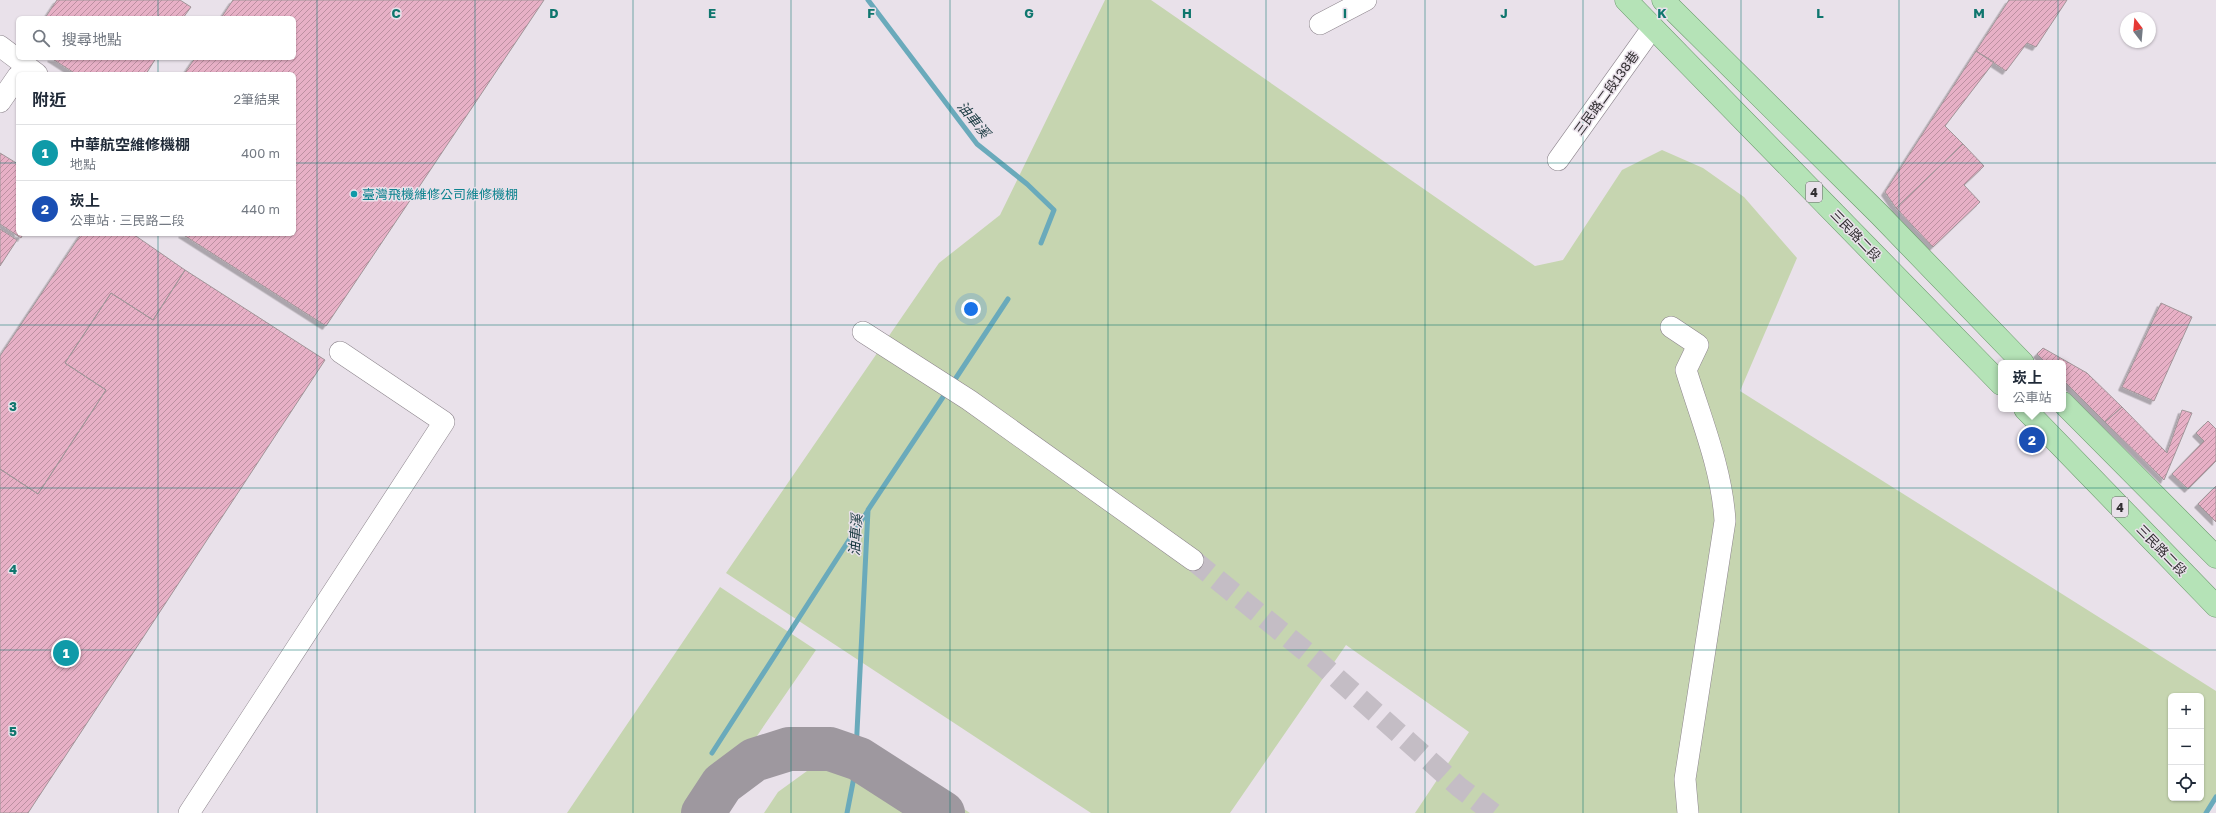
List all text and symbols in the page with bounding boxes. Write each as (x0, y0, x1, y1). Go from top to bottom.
text: C (391, 5, 401, 21)
text: D (549, 5, 559, 21)
text: E (708, 5, 716, 21)
text: F (867, 5, 875, 21)
text: G (1024, 5, 1034, 21)
text: H (1182, 5, 1192, 21)
text: I (1343, 5, 1347, 21)
text: J (1500, 5, 1508, 21)
text: K (1657, 5, 1667, 21)
text: L (1816, 5, 1824, 21)
text: M (1973, 5, 1985, 21)
north arrow (2120, 12, 2156, 48)
search box (16, 16, 296, 60)
icon: search (30, 27, 52, 49)
text: 搜尋地點 (62, 30, 122, 48)
street label: 三民路二段138巷 (1570, 48, 1642, 138)
text: 附近 (32, 89, 66, 110)
text: 2筆結果 (233, 91, 280, 107)
water label: 油車溪 (954, 97, 995, 142)
text: 中華航空維修機棚 (70, 135, 190, 153)
text: 1 (42, 145, 48, 161)
text: 400 m (241, 145, 280, 161)
text: 地點 (70, 156, 96, 172)
road number: 4 (1806, 182, 1822, 202)
place label: 臺灣飛機維修公司維修機棚 (362, 186, 518, 202)
marker: 臺灣飛機維修公司維修機棚 (349, 189, 359, 199)
text: 崁上 (70, 191, 100, 209)
text: 2 (41, 201, 49, 217)
text: 440 m (241, 201, 280, 217)
street label: 三民路二段 (1828, 206, 1884, 264)
text: 公車站 · 三民路二段 (70, 212, 184, 228)
your location (961, 299, 981, 319)
popup (1998, 360, 2066, 412)
text: 崁上 (2012, 368, 2043, 386)
text: 公車站 (2012, 389, 2052, 405)
text: 3 (9, 398, 17, 414)
pin: 2 (2019, 425, 2045, 455)
road number: 4 (2112, 497, 2128, 517)
water label: 油車溪 (845, 511, 865, 557)
street label: 三民路二段 (2134, 521, 2190, 579)
text: 4 (9, 561, 17, 577)
pin: 1 (53, 638, 79, 668)
map controls (2168, 693, 2204, 801)
button: + (2168, 693, 2204, 729)
text: 5 (9, 723, 17, 739)
button: − (2168, 729, 2204, 765)
button: locate (2168, 765, 2204, 801)

